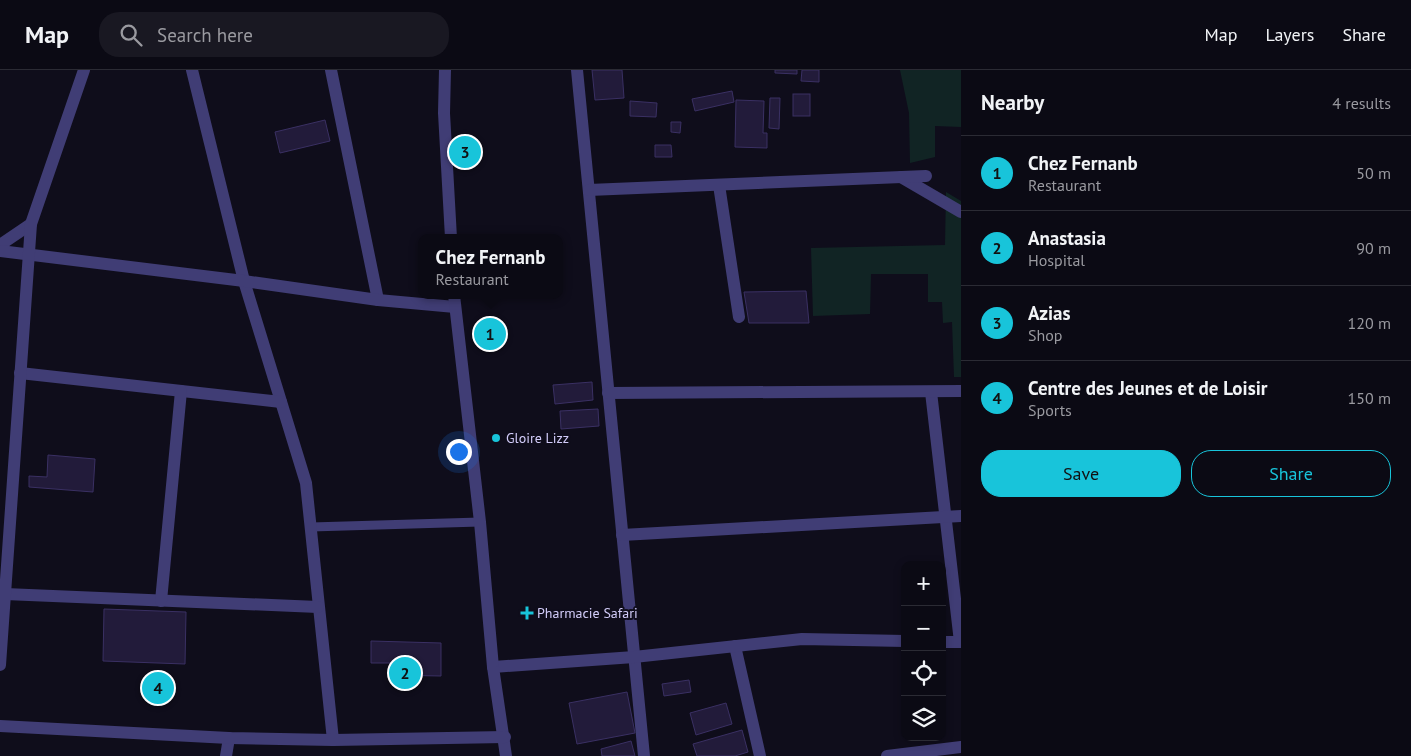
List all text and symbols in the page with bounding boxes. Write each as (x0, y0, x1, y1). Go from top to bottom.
search box (99, 12, 449, 57)
text: Map (25, 19, 69, 50)
icon: search (117, 21, 145, 49)
text: Search here (157, 23, 253, 47)
text: Map (1205, 23, 1237, 46)
text: Layers (1265, 23, 1314, 46)
text: Share (1342, 23, 1386, 46)
text: Nearby (981, 89, 1044, 116)
text: 4 results (1332, 93, 1391, 113)
pin: 3 (449, 133, 481, 171)
text: Chez Fernanb (1028, 151, 1138, 175)
text: 1 (992, 163, 1002, 183)
text: 50 m (1356, 163, 1391, 183)
text: Restaurant (1028, 175, 1101, 195)
text: Anastasia (1028, 226, 1106, 250)
popup (418, 234, 563, 299)
text: 2 (992, 238, 1002, 258)
text: 90 m (1356, 238, 1391, 258)
text: Chez Fernanb (436, 245, 545, 269)
text: Hospital (1028, 250, 1085, 270)
text: Restaurant (436, 269, 509, 289)
text: Azias (1028, 301, 1071, 325)
text: 3 (992, 313, 1002, 333)
text: 120 m (1348, 313, 1391, 333)
pin: 1 (474, 315, 506, 353)
text: Shop (1028, 325, 1062, 345)
text: Centre des Jeunes et de Loisir (1028, 376, 1267, 400)
text: 4 (992, 388, 1002, 408)
text: 150 m (1348, 388, 1391, 408)
text: Sports (1028, 400, 1072, 420)
place label: Gloire Lizz (506, 429, 569, 447)
marker: Gloire Lizz (490, 432, 502, 444)
your location (446, 439, 472, 465)
button: Save (981, 450, 1181, 497)
button: Share (1191, 450, 1391, 497)
map controls (901, 561, 946, 741)
button: + (901, 561, 946, 606)
place label: Pharmacie Safari (537, 604, 638, 622)
button: − (901, 606, 946, 651)
marker: Pharmacie Safari (521, 607, 533, 619)
button: locate (901, 651, 946, 696)
pin: 2 (389, 654, 421, 692)
pin: 4 (142, 669, 174, 707)
button: layers (901, 696, 946, 741)

